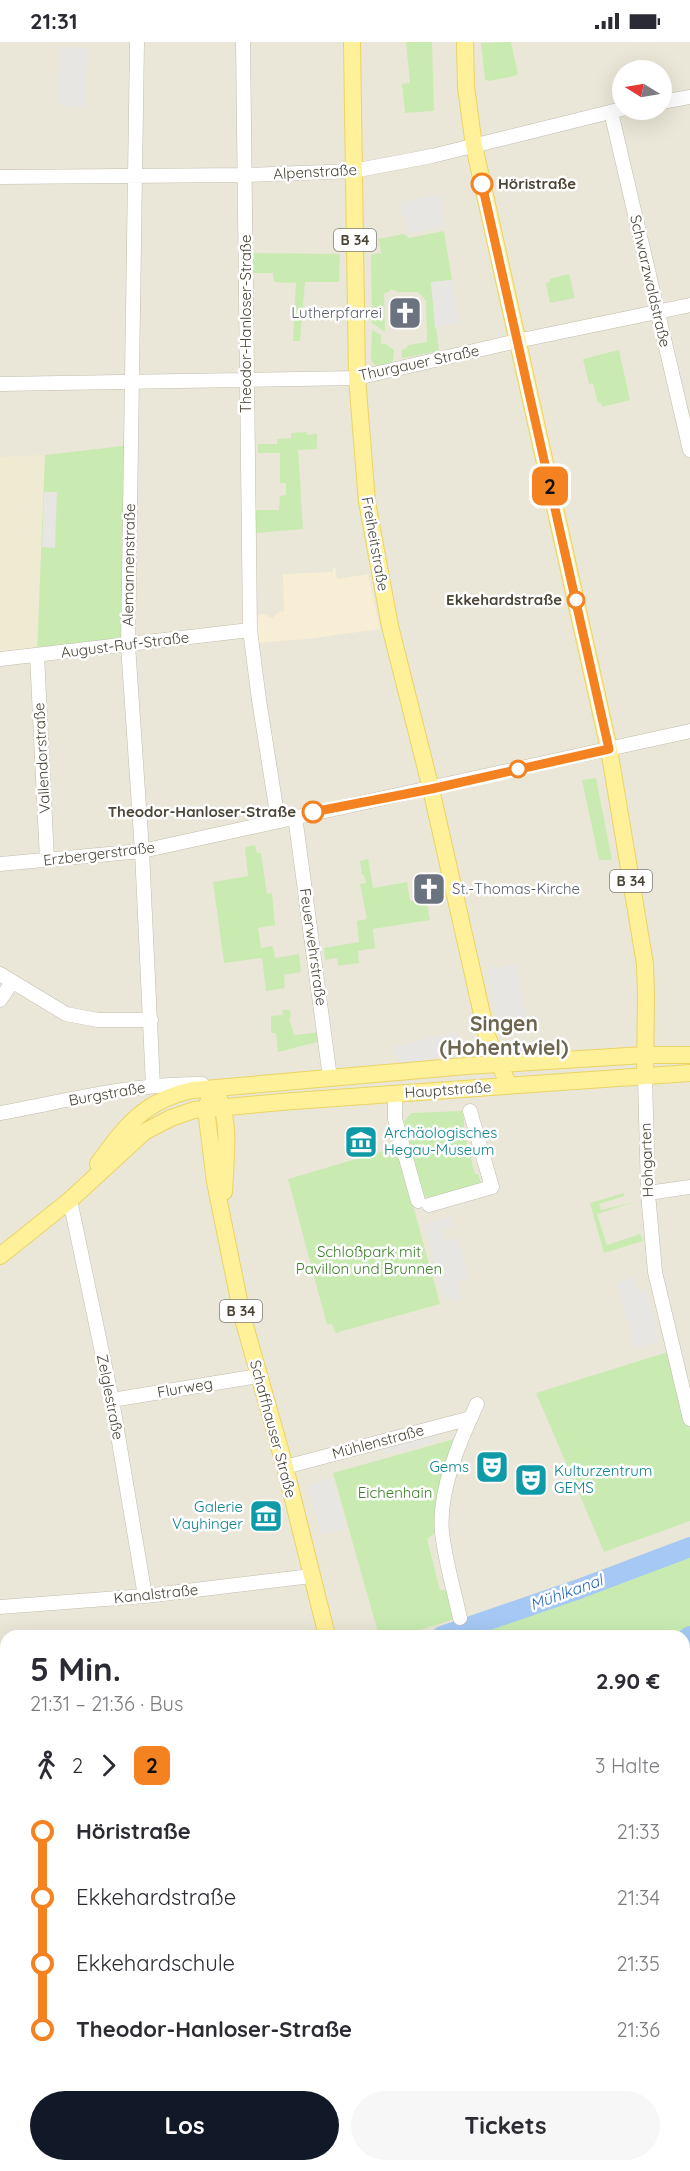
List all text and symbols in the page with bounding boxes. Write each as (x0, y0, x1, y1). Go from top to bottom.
text: 21:31 (30, 7, 77, 35)
north arrow (612, 60, 672, 120)
map controls (612, 60, 672, 120)
street label: Alpenstraße (273, 160, 357, 183)
marker: Höristraße (471, 173, 493, 195)
place label: Höristraße (498, 174, 576, 193)
street label: Schwarzwaldstraße (626, 213, 675, 349)
road number: B 34 (334, 229, 376, 251)
street label: Theodor-Hanloser-Straße (236, 235, 255, 413)
church icon: Lutherpfarrei (387, 295, 423, 331)
place label: Lutherpfarrei (291, 303, 382, 322)
street label: Thurgauer Straße (357, 340, 481, 385)
line badge: 2 (530, 466, 570, 506)
text: 2 (544, 473, 556, 499)
street label: Freiheitstraße (358, 495, 393, 593)
street label: Alemannenstraße (118, 503, 139, 627)
place label: Ekkehardstraße (446, 590, 562, 609)
marker: Ekkehardstraße (567, 591, 585, 609)
street label: August-Ruf-Straße (60, 627, 190, 662)
street label: Vallendorstraße (29, 702, 54, 814)
unlabelled marker (509, 760, 527, 778)
marker: Theodor-Hanloser-Straße (302, 801, 324, 823)
place label: Theodor-Hanloser-Straße (108, 802, 296, 821)
street label: Erzbergerstraße (42, 837, 156, 870)
road number: B 34 (610, 870, 652, 892)
church icon: St.-Thomas-Kirche (411, 871, 447, 907)
place label: St.-Thomas-Kirche (452, 879, 580, 898)
street label: Feuerwehrstraße (296, 887, 331, 1007)
district label: Singen (Hohentwiel) (440, 1010, 568, 1060)
street label: Burgstraße (67, 1077, 147, 1110)
street label: Hauptstraße (404, 1077, 492, 1102)
street label: Hohgarten (636, 1122, 657, 1198)
place label: Archäologisches Hegau-Museum (384, 1123, 497, 1159)
museum icon: Archäologisches Hegau-Museum (343, 1124, 379, 1160)
park label: Schloßpark mit Pavillon und Brunnen (296, 1242, 442, 1278)
road number: B 34 (220, 1300, 262, 1322)
street label: Zelglestraße (93, 1352, 128, 1441)
street label: Schaffhauser Straße (246, 1358, 301, 1500)
street label: Flurweg (156, 1373, 214, 1402)
street label: Mühlenstraße (330, 1420, 426, 1463)
theatre icon: Gems (474, 1449, 510, 1485)
place label: Gems (429, 1457, 469, 1476)
place label: Kulturzentrum GEMS (554, 1461, 653, 1497)
theatre icon: Kulturzentrum GEMS (513, 1462, 549, 1498)
park label: Eichenhain (358, 1483, 432, 1502)
place label: Galerie Vayhinger (172, 1497, 243, 1533)
museum icon: Galerie Vayhinger (248, 1498, 284, 1534)
water label: Mühlkanal (527, 1569, 607, 1614)
street label: Kanalstraße (113, 1580, 199, 1607)
text: 5 Min. (30, 1648, 121, 1689)
text: 2.90 € (596, 1667, 660, 1695)
text: 21:31 – 21:36 · Bus (30, 1691, 183, 1716)
icon: walk (30, 1749, 63, 1782)
icon: forward (92, 1749, 125, 1782)
text: 2 (146, 1752, 158, 1778)
text: 2 (72, 1753, 83, 1778)
text: 3 Halte (595, 1753, 660, 1778)
text: Höristraße (76, 1817, 191, 1845)
text: 21:33 (617, 1819, 660, 1844)
text: Ekkehardstraße (76, 1883, 236, 1911)
text: 21:34 (617, 1885, 660, 1910)
text: Ekkehardschule (76, 1949, 235, 1977)
text: 21:35 (616, 1951, 660, 1976)
text: Theodor-Hanloser-Straße (76, 2015, 352, 2043)
text: 21:36 (617, 2017, 660, 2042)
button: Los (30, 2091, 339, 2160)
button: Tickets (351, 2091, 660, 2160)

